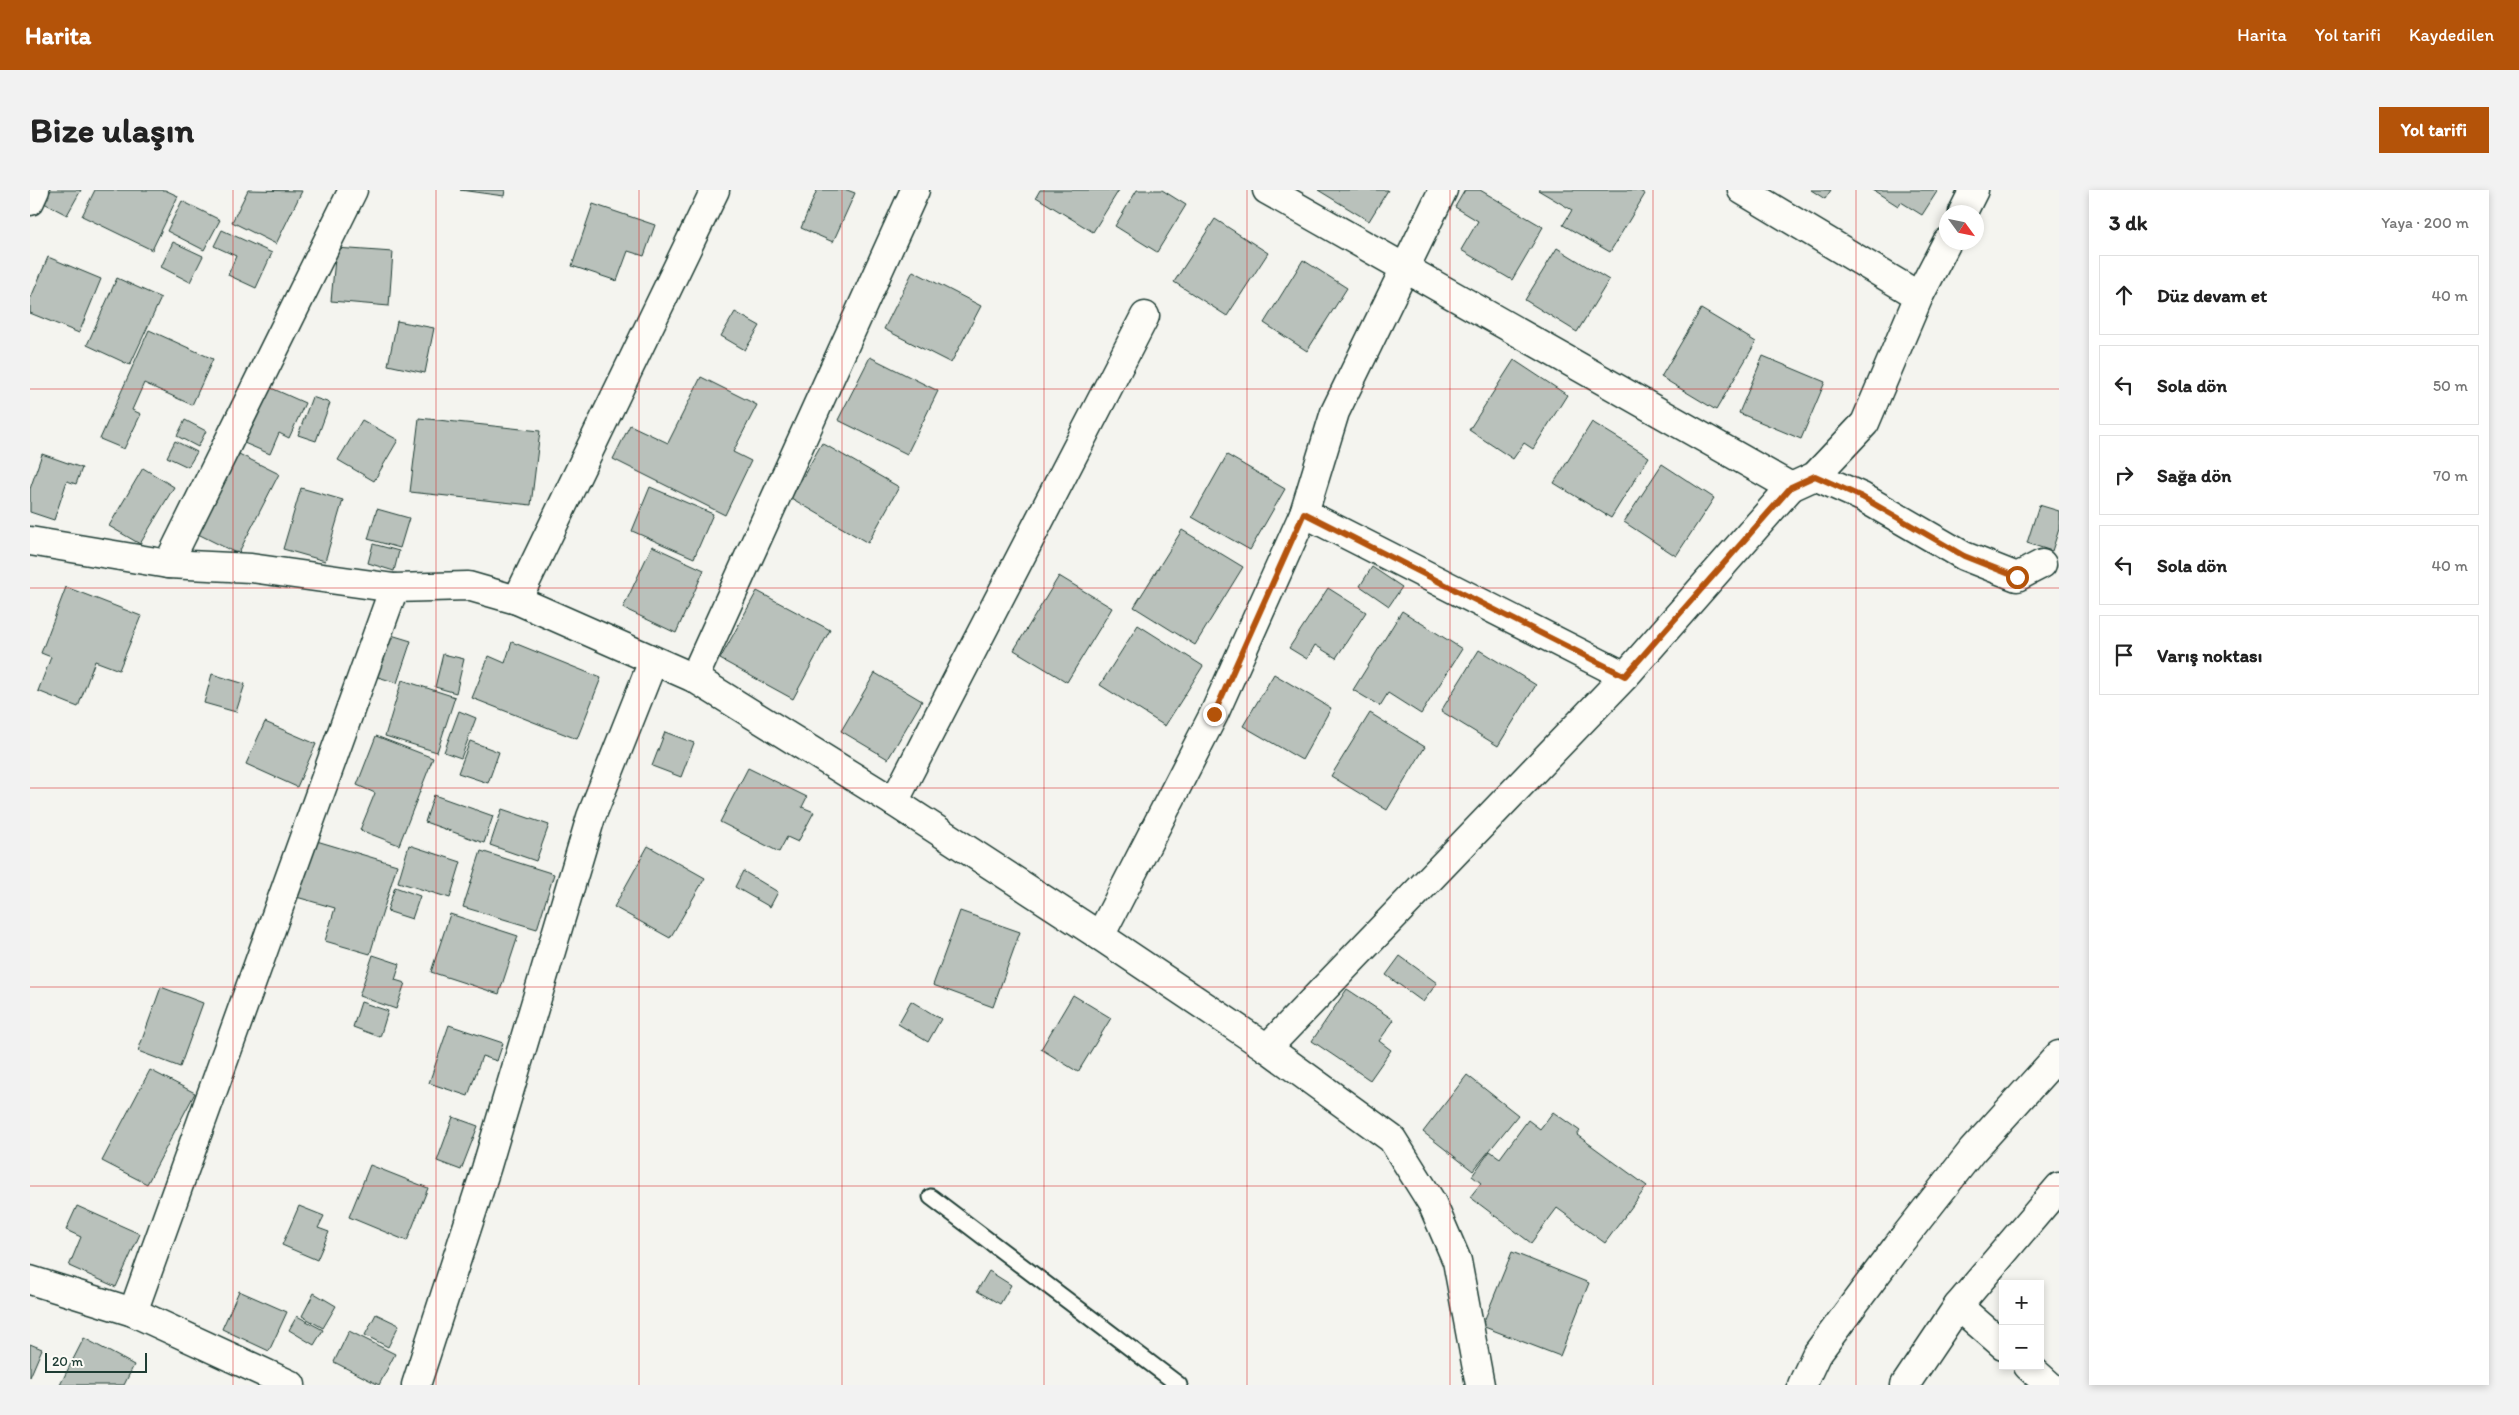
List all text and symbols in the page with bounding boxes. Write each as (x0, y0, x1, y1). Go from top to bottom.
text: Harita (25, 21, 91, 50)
text: Harita (2237, 24, 2287, 46)
text: Yol tarifi (2315, 24, 2381, 46)
text: Kaydedilen (2409, 24, 2494, 46)
button: Yol tarifi (2379, 107, 2489, 153)
text: Bize ulaşın (30, 109, 194, 151)
north arrow (1939, 205, 1984, 250)
text: 3 dk (2109, 210, 2147, 235)
text: Yaya · 200 m (2381, 213, 2469, 232)
icon: ahead (2110, 281, 2138, 309)
text: Düz devam et (2157, 284, 2267, 307)
text: 40 m (2431, 286, 2468, 305)
icon: left (2110, 371, 2138, 399)
text: Sola dön (2157, 374, 2227, 397)
text: 50 m (2433, 376, 2468, 395)
icon: right (2110, 461, 2138, 489)
text: Sağa dön (2157, 464, 2231, 487)
text: 70 m (2433, 466, 2468, 485)
icon: left (2110, 551, 2138, 579)
text: Sola dön (2157, 554, 2227, 577)
text: 40 m (2431, 556, 2468, 575)
route start (2006, 566, 2029, 589)
icon: arrive (2110, 641, 2138, 669)
text: Varış noktası (2157, 644, 2262, 667)
route end (1203, 703, 1226, 726)
map controls (1999, 1280, 2044, 1370)
button: + (1999, 1280, 2044, 1325)
button: − (1999, 1325, 2044, 1370)
scale bar (45, 1350, 148, 1373)
text: 20 m (52, 1353, 83, 1370)

